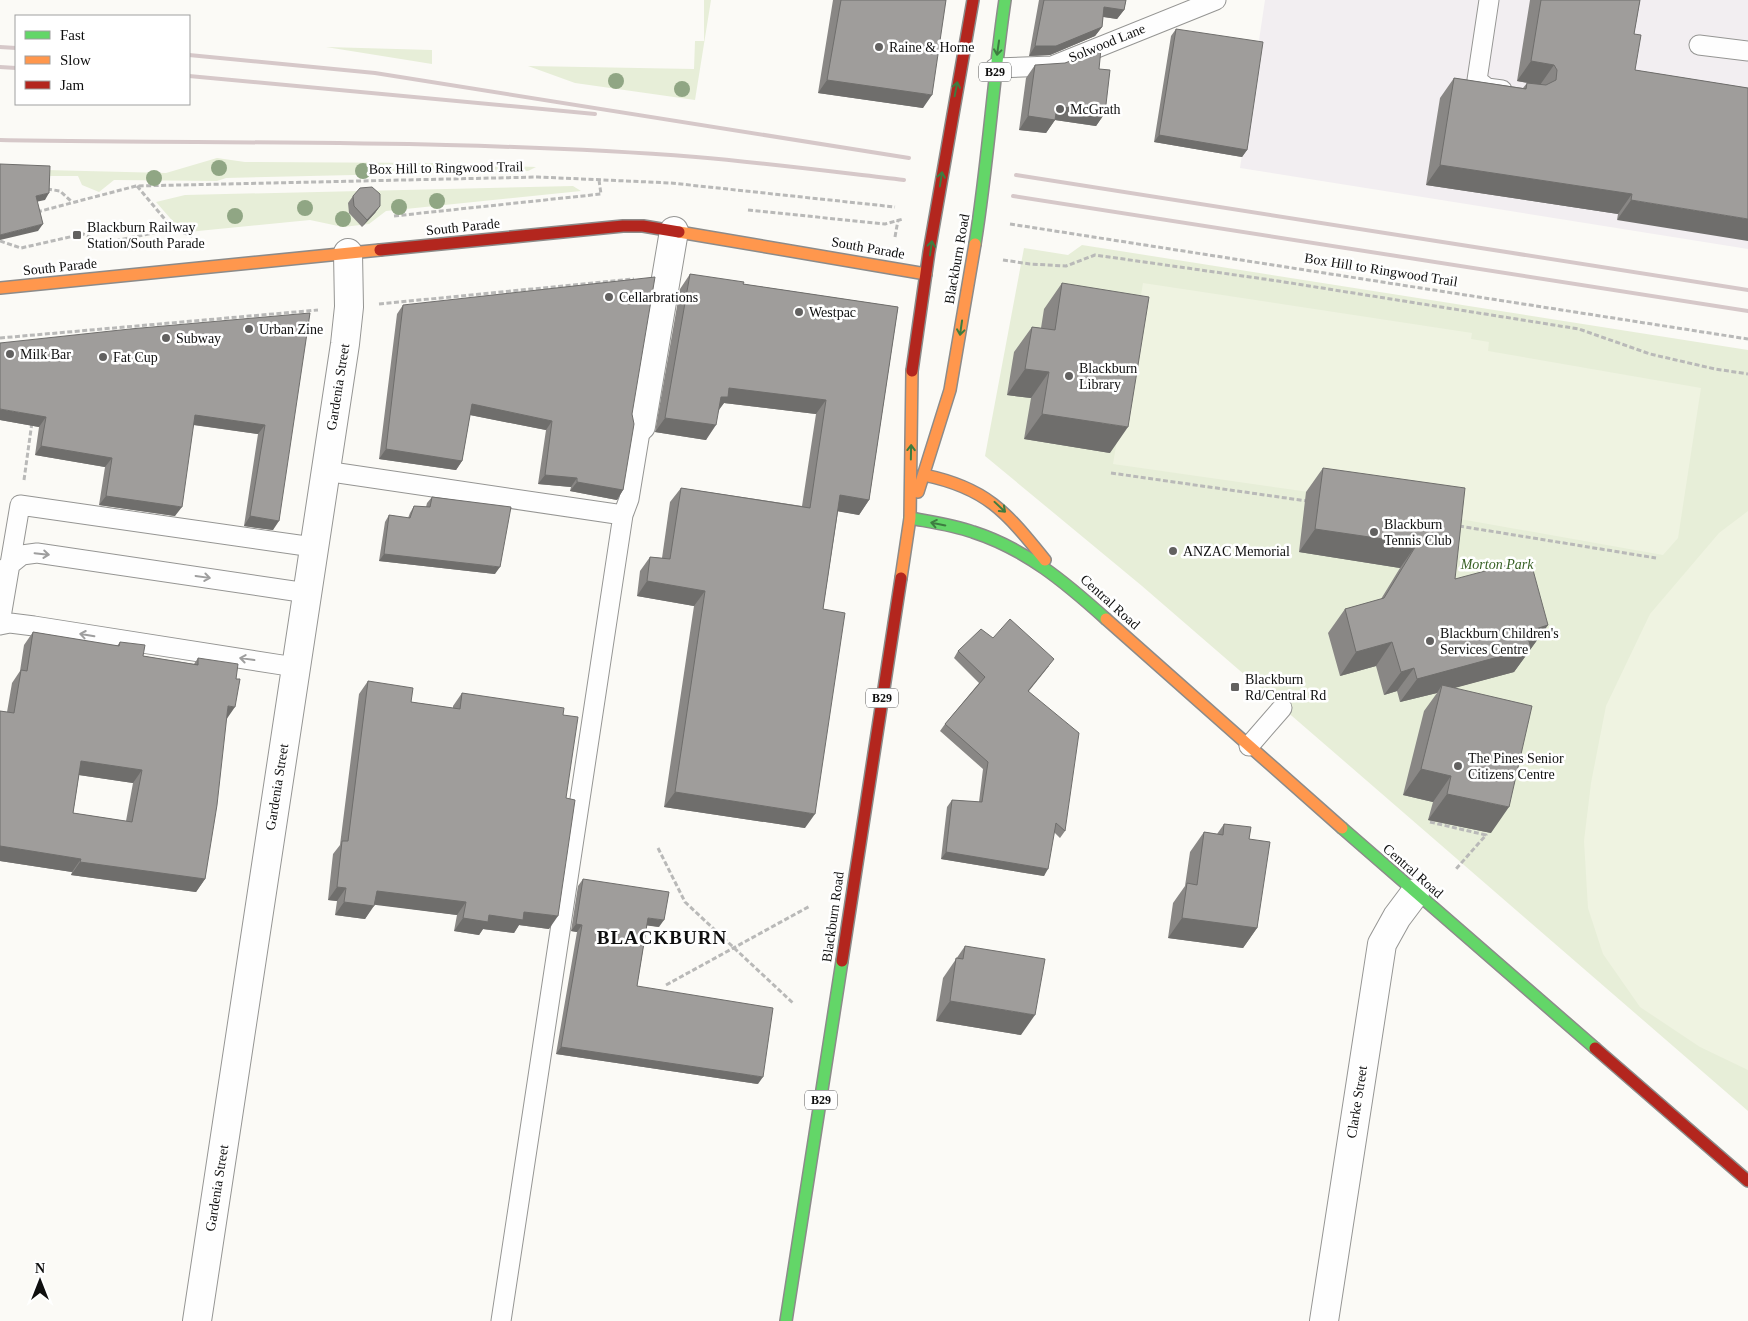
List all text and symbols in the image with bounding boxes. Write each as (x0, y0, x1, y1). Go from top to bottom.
legend (15, 15, 190, 105)
street label: Solwood Lane (1067, 21, 1147, 65)
text: Fast (60, 27, 86, 43)
place label: Raine & Horne (889, 40, 975, 55)
one-way arrow (993, 40, 1003, 56)
marker: Raine & Horne (873, 41, 885, 53)
text: Slow (60, 52, 91, 68)
road number: B29 (979, 62, 1011, 82)
text: Jam (60, 77, 84, 93)
one-way arrow (952, 81, 962, 97)
place label: McGrath (1070, 102, 1121, 117)
marker: McGrath (1054, 103, 1066, 115)
street label: Box Hill to Ringwood Trail (368, 159, 524, 177)
one-way arrow (936, 171, 946, 187)
street label: Blackburn Road (942, 213, 972, 305)
street label: South Parade (425, 216, 501, 238)
place label: Blackburn Railway Station/South Parade (87, 220, 205, 251)
marker: Blackburn Railway Station/South Parade (71, 229, 83, 241)
street label: South Parade (830, 234, 906, 262)
one-way arrow (926, 240, 936, 256)
street label: Box Hill to Ringwood Trail (1303, 250, 1459, 290)
street label: South Parade (22, 256, 98, 278)
place label: Cellarbrations (619, 290, 698, 305)
marker: Cellarbrations (603, 291, 615, 303)
place label: Westpac (809, 305, 856, 320)
marker: Westpac (793, 306, 805, 318)
one-way arrow (955, 319, 965, 335)
place label: Urban Zine (259, 322, 323, 337)
marker: Urban Zine (243, 323, 255, 335)
place label: Subway (176, 331, 221, 346)
marker: Subway (160, 332, 172, 344)
street label: Gardenia Street (324, 343, 352, 431)
place label: Milk Bar (20, 347, 71, 362)
marker: Milk Bar (4, 348, 16, 360)
place label: Fat Cup (113, 350, 158, 365)
marker: Fat Cup (97, 351, 109, 363)
place label: Blackburn Library (1079, 361, 1137, 392)
marker: Blackburn Library (1063, 370, 1075, 382)
one-way arrow (906, 444, 915, 460)
one-way arrow (993, 501, 1006, 513)
place label: Blackburn Tennis Club (1384, 517, 1452, 548)
one-way arrow (931, 519, 947, 528)
marker: Blackburn Tennis Club (1368, 526, 1380, 538)
place label: ANZAC Memorial (1183, 544, 1290, 559)
marker: ANZAC Memorial (1167, 545, 1179, 557)
one-way arrow (34, 549, 50, 559)
park label: Morton Park (1460, 557, 1534, 572)
street label: Central Road (1077, 572, 1143, 632)
one-way arrow (194, 573, 210, 583)
place label: Blackburn Children's Services Centre (1440, 626, 1559, 657)
one-way arrow (79, 629, 95, 639)
marker: Blackburn Children's Services Centre (1424, 635, 1436, 647)
one-way arrow (240, 654, 256, 664)
place label: Blackburn Rd/Central Rd (1245, 672, 1326, 703)
marker: Blackburn Rd/Central Rd (1229, 681, 1241, 693)
road number: B29 (866, 688, 898, 708)
street label: Gardenia Street (263, 743, 291, 831)
place label: The Pines Senior Citizens Centre (1468, 751, 1564, 782)
marker: The Pines Senior Citizens Centre (1452, 760, 1464, 772)
street label: Central Road (1380, 841, 1446, 901)
street label: Blackburn Road (819, 871, 847, 963)
district label: BLACKBURN (597, 927, 727, 948)
street label: Clarke Street (1344, 1064, 1370, 1139)
road number: B29 (805, 1090, 837, 1110)
street label: Gardenia Street (203, 1144, 231, 1232)
north arrow (15, 1256, 65, 1306)
text: N (35, 1261, 45, 1276)

